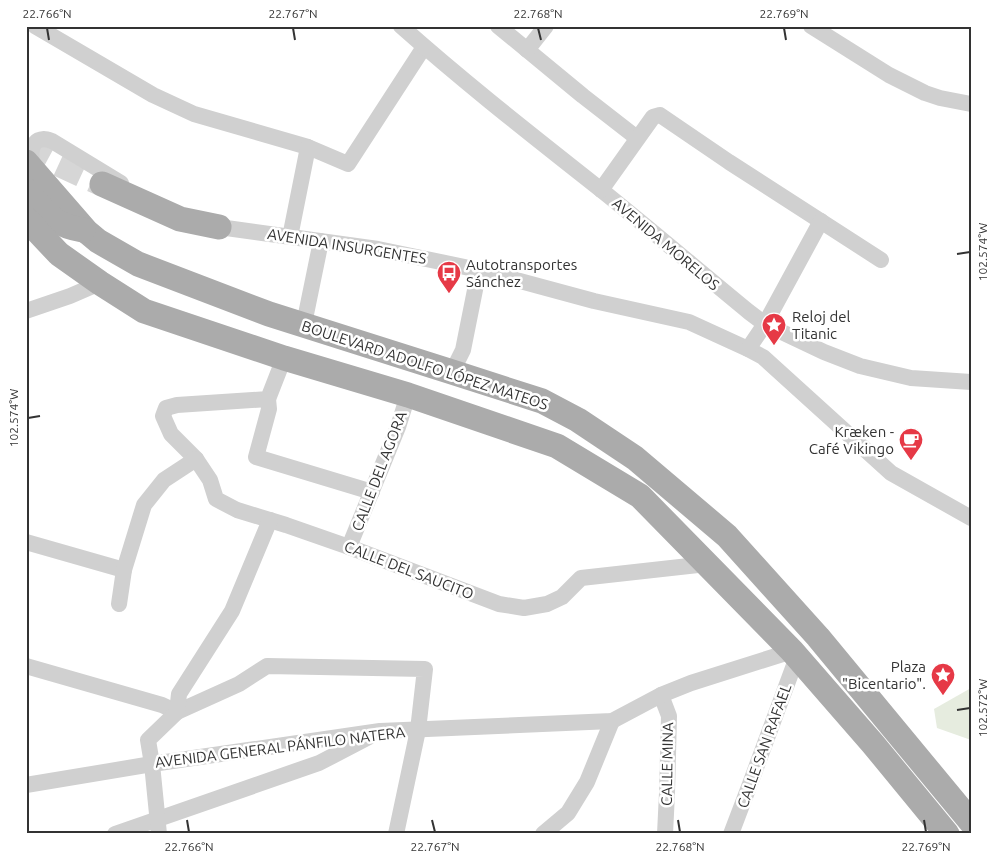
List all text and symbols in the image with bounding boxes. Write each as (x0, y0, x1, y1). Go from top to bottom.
text: 22.766°N (22, 7, 72, 20)
text: 22.767°N (268, 7, 318, 20)
text: 22.768°N (513, 7, 563, 20)
text: 22.769°N (759, 7, 809, 20)
street label: AVENIDA MORELOS (609, 194, 723, 294)
text: 102.574°W (976, 223, 989, 281)
street label: AVENIDA INSURGENTES (266, 225, 428, 267)
place label: Autotransportes Sánchez (466, 256, 577, 290)
bus stop icon: Autotransportes Sánchez (436, 260, 462, 294)
place label: Reloj del Titanic (792, 308, 850, 342)
place icon: Reloj del Titanic (761, 312, 787, 346)
street label: BOULEVARD ADOLFO LÓPEZ MATEOS (300, 317, 550, 413)
text: 102.574°W (7, 389, 20, 447)
street label: CALLE DEL AGORA (348, 408, 410, 533)
place label: Kræken - Café Vikingo (809, 423, 894, 457)
cafe icon: Kræken - Café Vikingo (898, 427, 924, 461)
street label: CALLE DEL SAUCITO (342, 538, 476, 602)
place label: Plaza "Bicentario". (842, 658, 926, 692)
place icon: Plaza "Bicentario". (930, 662, 956, 696)
text: 102.572°W (976, 679, 989, 737)
street label: CALLE SAN RAFAEL (734, 681, 794, 810)
street label: CALLE MINA (658, 722, 676, 806)
street label: AVENIDA GENERAL PÁNFILO NATERA (154, 723, 406, 771)
text: 22.766°N (164, 840, 214, 853)
text: 22.767°N (410, 840, 460, 853)
text: 22.768°N (655, 840, 705, 853)
text: 22.769°N (901, 840, 951, 853)

